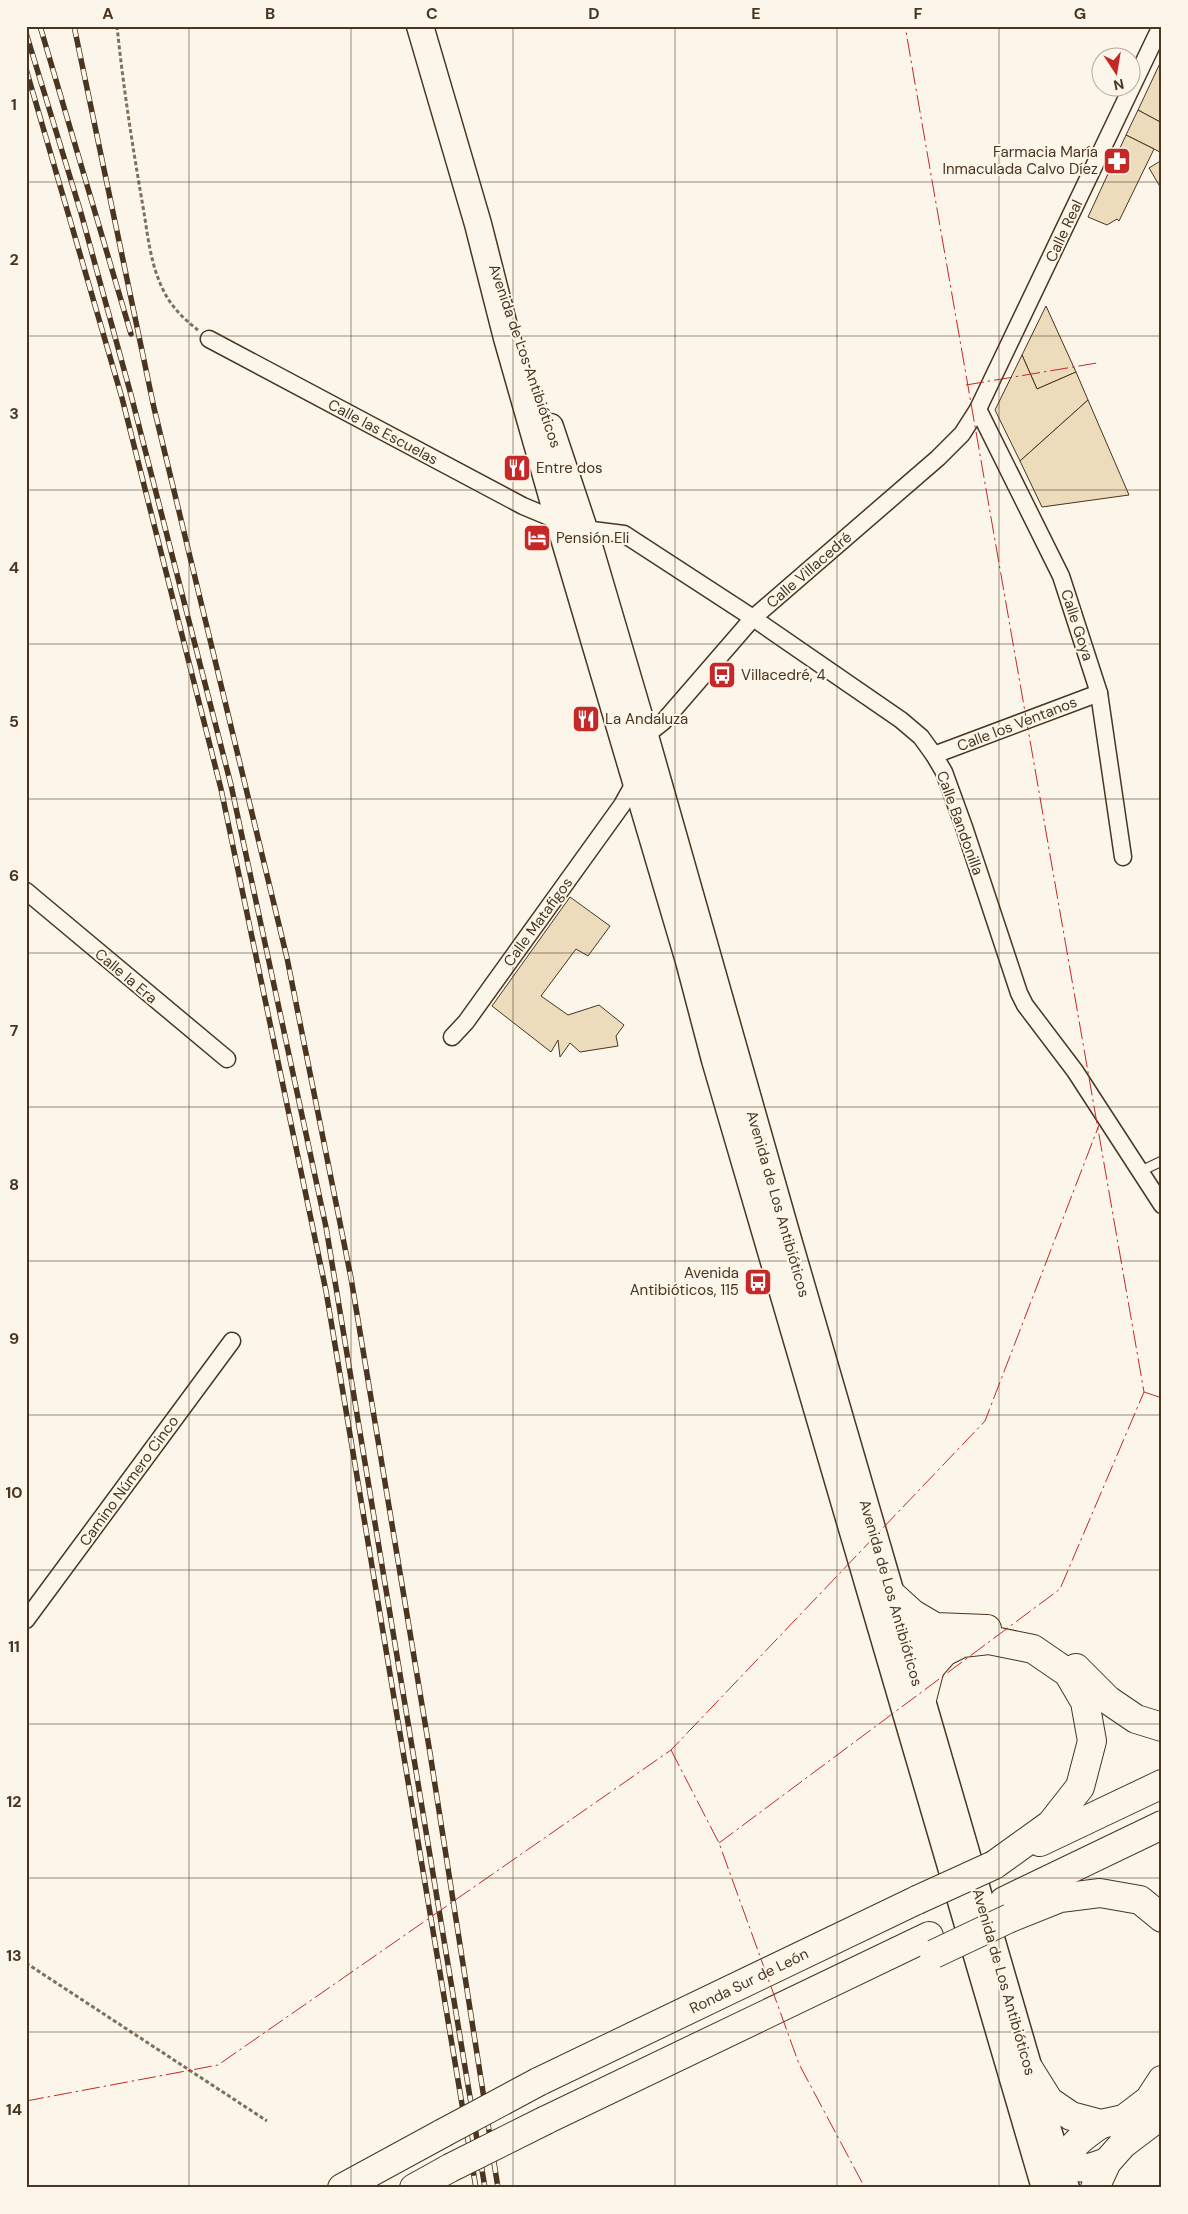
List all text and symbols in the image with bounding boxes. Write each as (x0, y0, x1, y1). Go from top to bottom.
text: A (102, 3, 114, 24)
text: B (265, 3, 275, 24)
text: C (426, 3, 438, 24)
text: D (588, 3, 600, 24)
text: E (751, 3, 761, 24)
text: F (914, 3, 923, 24)
text: G (1074, 3, 1086, 24)
north arrow (1090, 48, 1140, 98)
text: N (1112, 75, 1126, 95)
text: 1 (11, 94, 17, 115)
place label: Farmacia María Inmaculada Calvo Díez (942, 142, 1098, 179)
pharmacy icon: Farmacia María Inmaculada Calvo Díez (1102, 146, 1132, 176)
street label: Calle Real (1041, 197, 1087, 265)
text: 2 (9, 249, 19, 270)
street label: Avenida de Los Antibióticos (484, 261, 566, 451)
street label: Calle las Escuelas (324, 395, 442, 469)
text: 3 (9, 403, 19, 424)
restaurant icon: Entre dos (502, 453, 532, 483)
place label: Entre dos (536, 458, 603, 478)
hotel icon: Pensión Eli (522, 523, 552, 553)
street label: Calle Villacedré (762, 527, 856, 613)
place label: Pensión Eli (556, 528, 629, 548)
text: 4 (9, 557, 19, 578)
street label: Calle Goya (1056, 587, 1098, 663)
bus stop icon: Villacedré, 4 (707, 660, 737, 690)
place label: Villacedré, 4 (741, 665, 826, 685)
street label: Calle los Ventanos (954, 692, 1080, 756)
restaurant icon: La Andaluza (571, 704, 601, 734)
place label: La Andaluza (605, 709, 688, 729)
text: 5 (9, 711, 19, 732)
street label: Calle Bandonilla (932, 768, 988, 878)
text: 6 (9, 865, 19, 886)
street label: Calle Matafigos (499, 873, 577, 971)
street label: Calle la Era (91, 944, 161, 1008)
text: 7 (10, 1020, 19, 1041)
street label: Avenida de Los Antibióticos (742, 1108, 814, 1300)
text: 8 (9, 1174, 19, 1195)
place label: Avenida Antibióticos, 115 (630, 1263, 739, 1300)
bus stop icon: Avenida Antibióticos, 115 (743, 1267, 773, 1297)
text: 9 (9, 1328, 19, 1349)
street label: Camino Número Cinco (75, 1412, 183, 1550)
text: 10 (5, 1482, 23, 1503)
street label: Avenida de Los Antibióticos (855, 1497, 927, 1689)
text: 11 (8, 1636, 20, 1657)
text: 12 (6, 1791, 22, 1812)
street label: Avenida de Los Antibióticos (968, 1886, 1040, 2078)
street label: Ronda Sur de León (686, 1944, 812, 2018)
text: 13 (6, 1945, 22, 1966)
text: 14 (6, 2099, 22, 2120)

